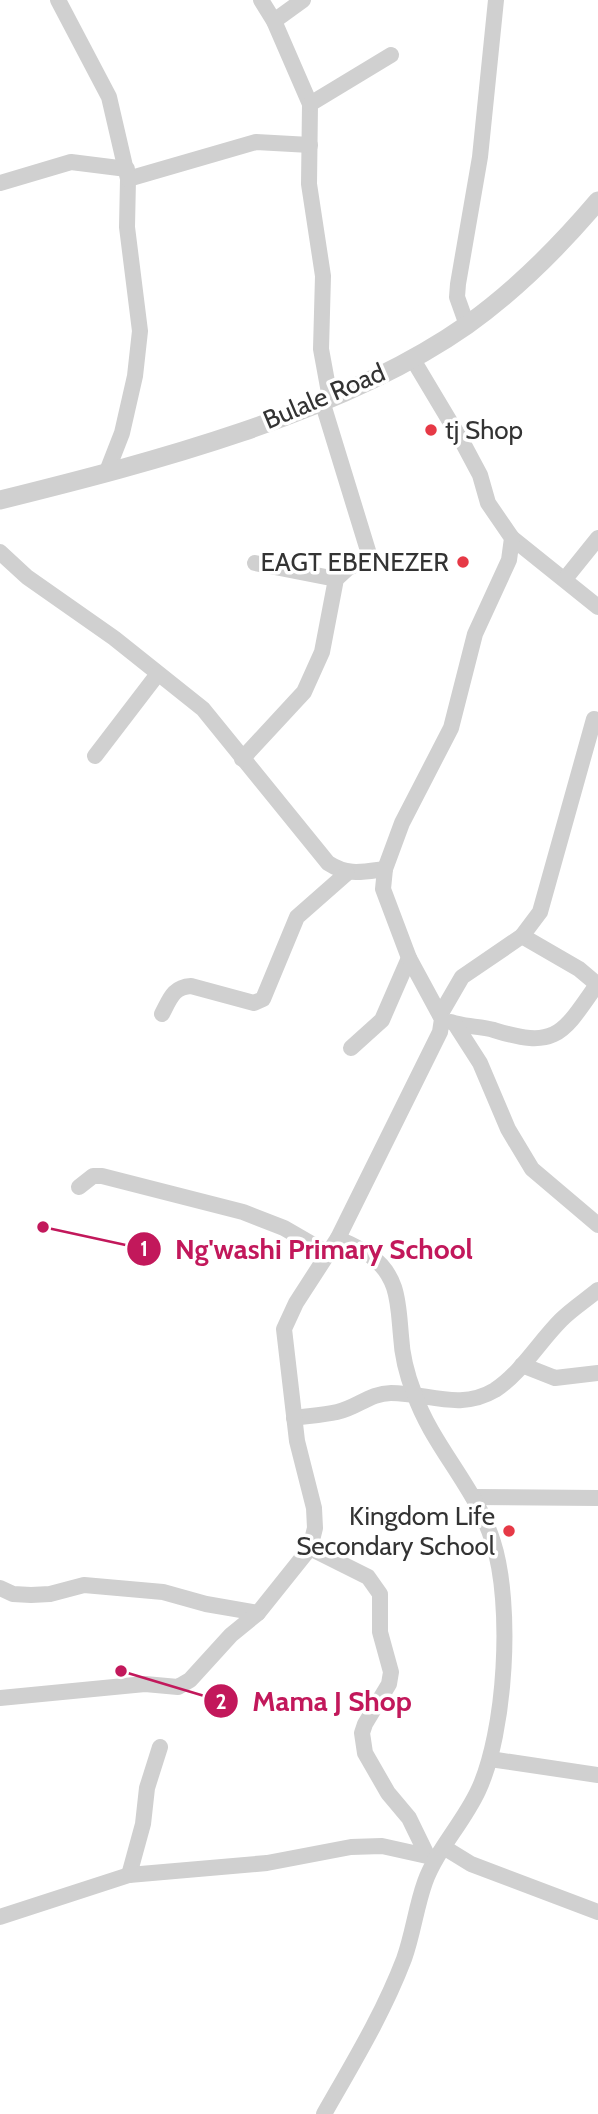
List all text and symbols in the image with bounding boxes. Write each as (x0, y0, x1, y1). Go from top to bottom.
street label: Bulale Road (258, 356, 390, 436)
place label: tj Shop (445, 414, 523, 446)
marker: tj Shop (423, 422, 439, 438)
place label: EAGT EBENEZER (260, 546, 449, 578)
marker: EAGT EBENEZER (455, 554, 471, 570)
callout: Ng'washi Primary School (126, 1224, 487, 1273)
text: Ng'washi Primary School (175, 1232, 473, 1266)
text: 1 (140, 1236, 148, 1261)
place label: Kingdom Life Secondary School (296, 1500, 495, 1562)
marker: Kingdom Life Secondary School (501, 1523, 517, 1539)
callout: Mama J Shop (204, 1677, 426, 1726)
text: Mama J Shop (252, 1684, 412, 1718)
text: 2 (215, 1689, 227, 1714)

